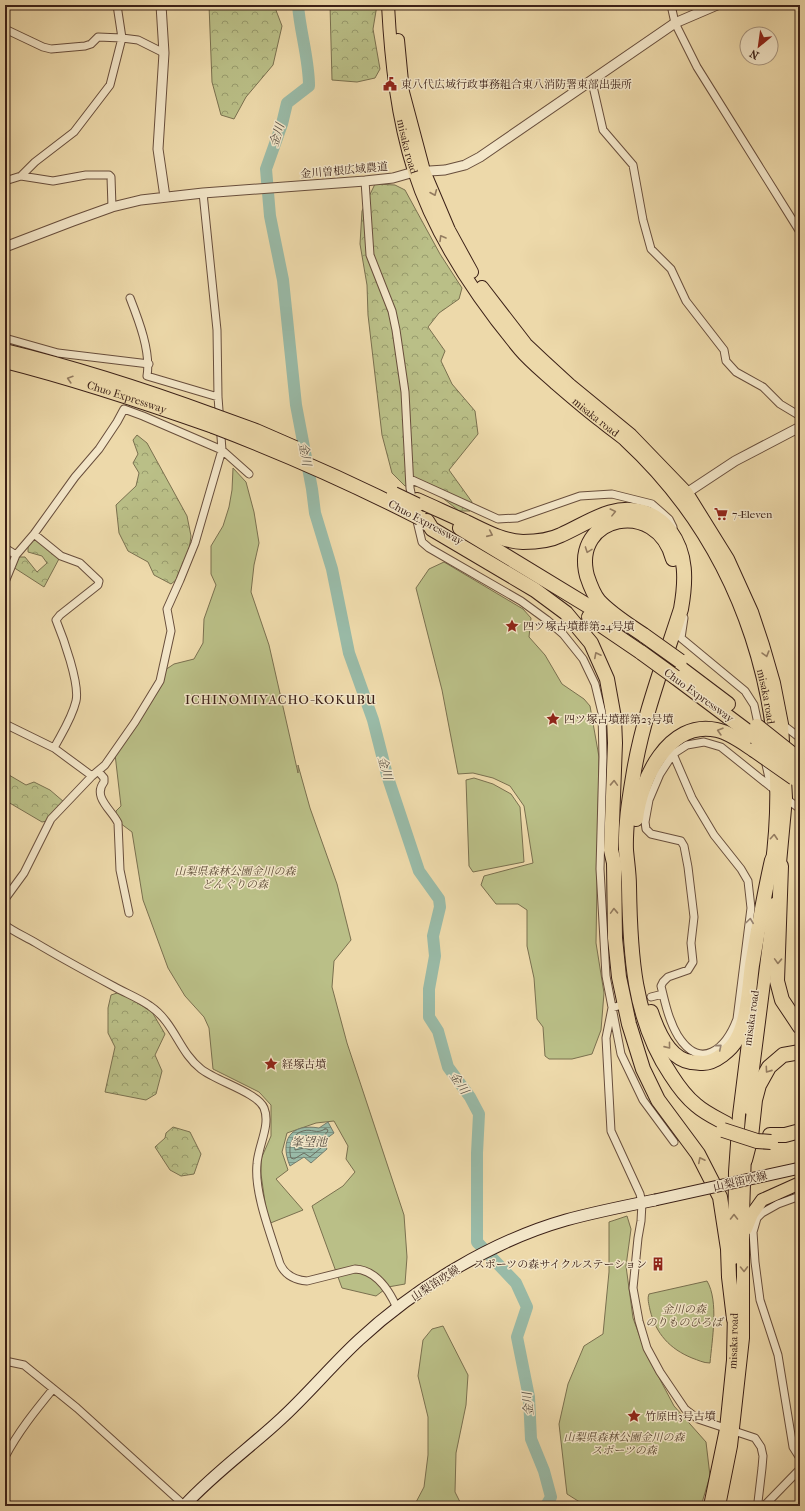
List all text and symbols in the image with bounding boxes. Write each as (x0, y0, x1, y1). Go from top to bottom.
north arrow (739, 26, 779, 66)
text: N (747, 46, 761, 62)
public building icon: 東八代広域行政事務組合東八消防署東部出張所 (382, 76, 398, 92)
place label: 東八代広域行政事務組合東八消防署東部出張所 (401, 78, 632, 91)
street label: misaka road (394, 118, 421, 176)
water label: 金川 (267, 120, 288, 149)
street label: 金川曽根広域農道 (300, 160, 388, 181)
one-way arrow (429, 190, 437, 197)
one-way arrow (440, 235, 447, 242)
one-way arrow (67, 375, 74, 384)
street label: Chuo Expressway (85, 378, 169, 417)
street label: misaka road (569, 395, 622, 440)
water label: 金川 (296, 441, 314, 469)
street label: Chuo Expressway (386, 497, 466, 548)
supermarket icon: 7-Eleven (713, 506, 729, 522)
one-way arrow (610, 508, 616, 516)
place label: 7-Eleven (732, 508, 773, 521)
one-way arrow (487, 529, 494, 537)
one-way arrow (584, 546, 592, 553)
place icon: 四ツ塚古墳群第24号墳 (504, 618, 520, 634)
place label: 四ツ塚古墳群第24号墳 (523, 620, 634, 633)
one-way arrow (761, 651, 770, 658)
one-way arrow (595, 652, 602, 660)
street label: Chuo Expressway (661, 666, 737, 726)
street label: misaka road (754, 668, 777, 726)
district label: ICHINOMIYACHO-KOKUBU (185, 692, 377, 707)
place icon: 四ツ塚古墳群第23号墳 (545, 711, 561, 727)
place label: 四ツ塚古墳群第23号墳 (564, 713, 673, 726)
one-way arrow (717, 728, 723, 736)
water label: 金川 (375, 755, 395, 783)
one-way arrow (610, 780, 618, 786)
one-way arrow (769, 834, 778, 840)
park label: 山梨県森林公園金川の森 どんぐりの森 (175, 865, 296, 891)
one-way arrow (610, 908, 618, 914)
one-way arrow (745, 918, 754, 924)
one-way arrow (774, 958, 782, 964)
street label: misaka road (741, 988, 762, 1047)
one-way arrow (663, 1041, 670, 1048)
one-way arrow (715, 1044, 722, 1051)
place icon: 経塚古墳 (263, 1056, 279, 1072)
place label: 経塚古墳 (282, 1058, 326, 1071)
one-way arrow (765, 1066, 773, 1073)
water label: 金川 (446, 1069, 473, 1099)
water label: 峯望池 (291, 1135, 329, 1149)
one-way arrow (699, 1156, 706, 1164)
street label: 山梨笛吹線 (712, 1169, 768, 1194)
one-way arrow (730, 1214, 738, 1220)
building icon: スポーツの森サイクルステーション (650, 1256, 666, 1272)
place label: スポーツの森サイクルステーション (474, 1258, 647, 1271)
street label: 山梨笛吹線 (409, 1263, 462, 1304)
one-way arrow (740, 1266, 748, 1272)
park label: 金川の森 のりものひろば (646, 1303, 724, 1329)
street label: misaka road (726, 1312, 741, 1370)
water label: 金川 (520, 1389, 536, 1417)
place icon: 竹原田3号古墳 (626, 1408, 642, 1424)
place label: 竹原田3号古墳 (645, 1410, 716, 1423)
park label: 山梨県森林公園金川の森 スポーツの森 (564, 1431, 685, 1457)

